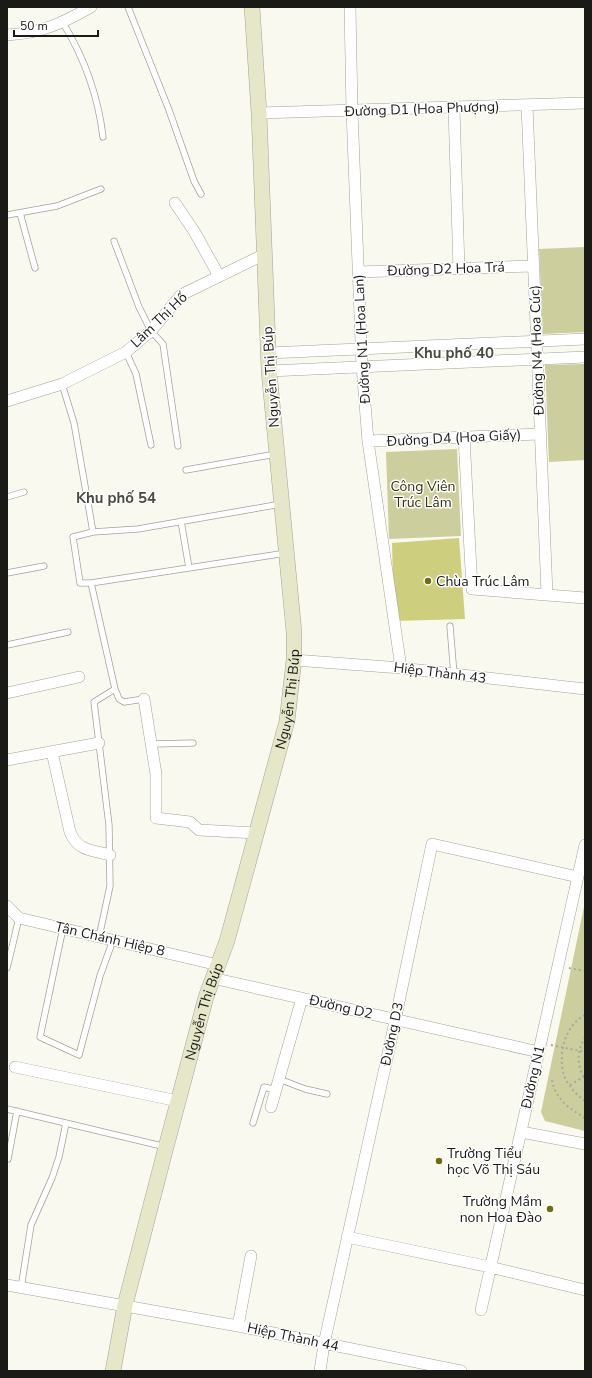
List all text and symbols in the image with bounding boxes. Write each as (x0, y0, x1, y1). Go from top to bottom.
scale bar (14, 12, 98, 38)
text: 50 m (20, 18, 48, 34)
street label: Đường D1 (Hoa Phượng) (343, 97, 500, 121)
street label: Đường D2 Hoa Trá (386, 257, 505, 281)
street label: Đường N1 (Hoa Lan) (349, 274, 375, 405)
street label: Đường N4 (Hoa Cúc) (525, 285, 549, 416)
street label: Lâm Thị Hố (126, 288, 192, 352)
street label: Nguyễn Thị Búp (258, 326, 284, 428)
district label: Khu phố 40 (414, 343, 494, 363)
street label: Đường D4 (Hoa Giấy) (385, 425, 522, 451)
park label: Công Viên Trúc Lâm (391, 477, 455, 512)
district label: Khu phố 54 (76, 488, 156, 508)
place label: Chùa Trúc Lâm (436, 572, 530, 591)
marker: Chùa Trúc Lâm (423, 576, 433, 586)
street label: Nguyễn Thị Búp (270, 649, 304, 752)
street label: Hiệp Thành 43 (393, 658, 487, 688)
street label: Tân Chánh Hiệp 8 (53, 917, 167, 961)
street label: Nguyễn Thị Búp (180, 960, 228, 1062)
street label: Đường D2 (306, 990, 375, 1024)
street label: Đường D3 (376, 1000, 408, 1069)
street label: Đường N1 (516, 1043, 550, 1112)
place label: Trường Tiểu học Võ Thị Sáu (447, 1144, 540, 1179)
marker: Trường Tiểu học Võ Thị Sáu (434, 1156, 444, 1166)
place label: Trường Mầm non Hoa Đào (460, 1192, 542, 1227)
marker: Trường Mầm non Hoa Đào (545, 1204, 555, 1214)
street label: Hiệp Thành 44 (245, 1318, 341, 1356)

